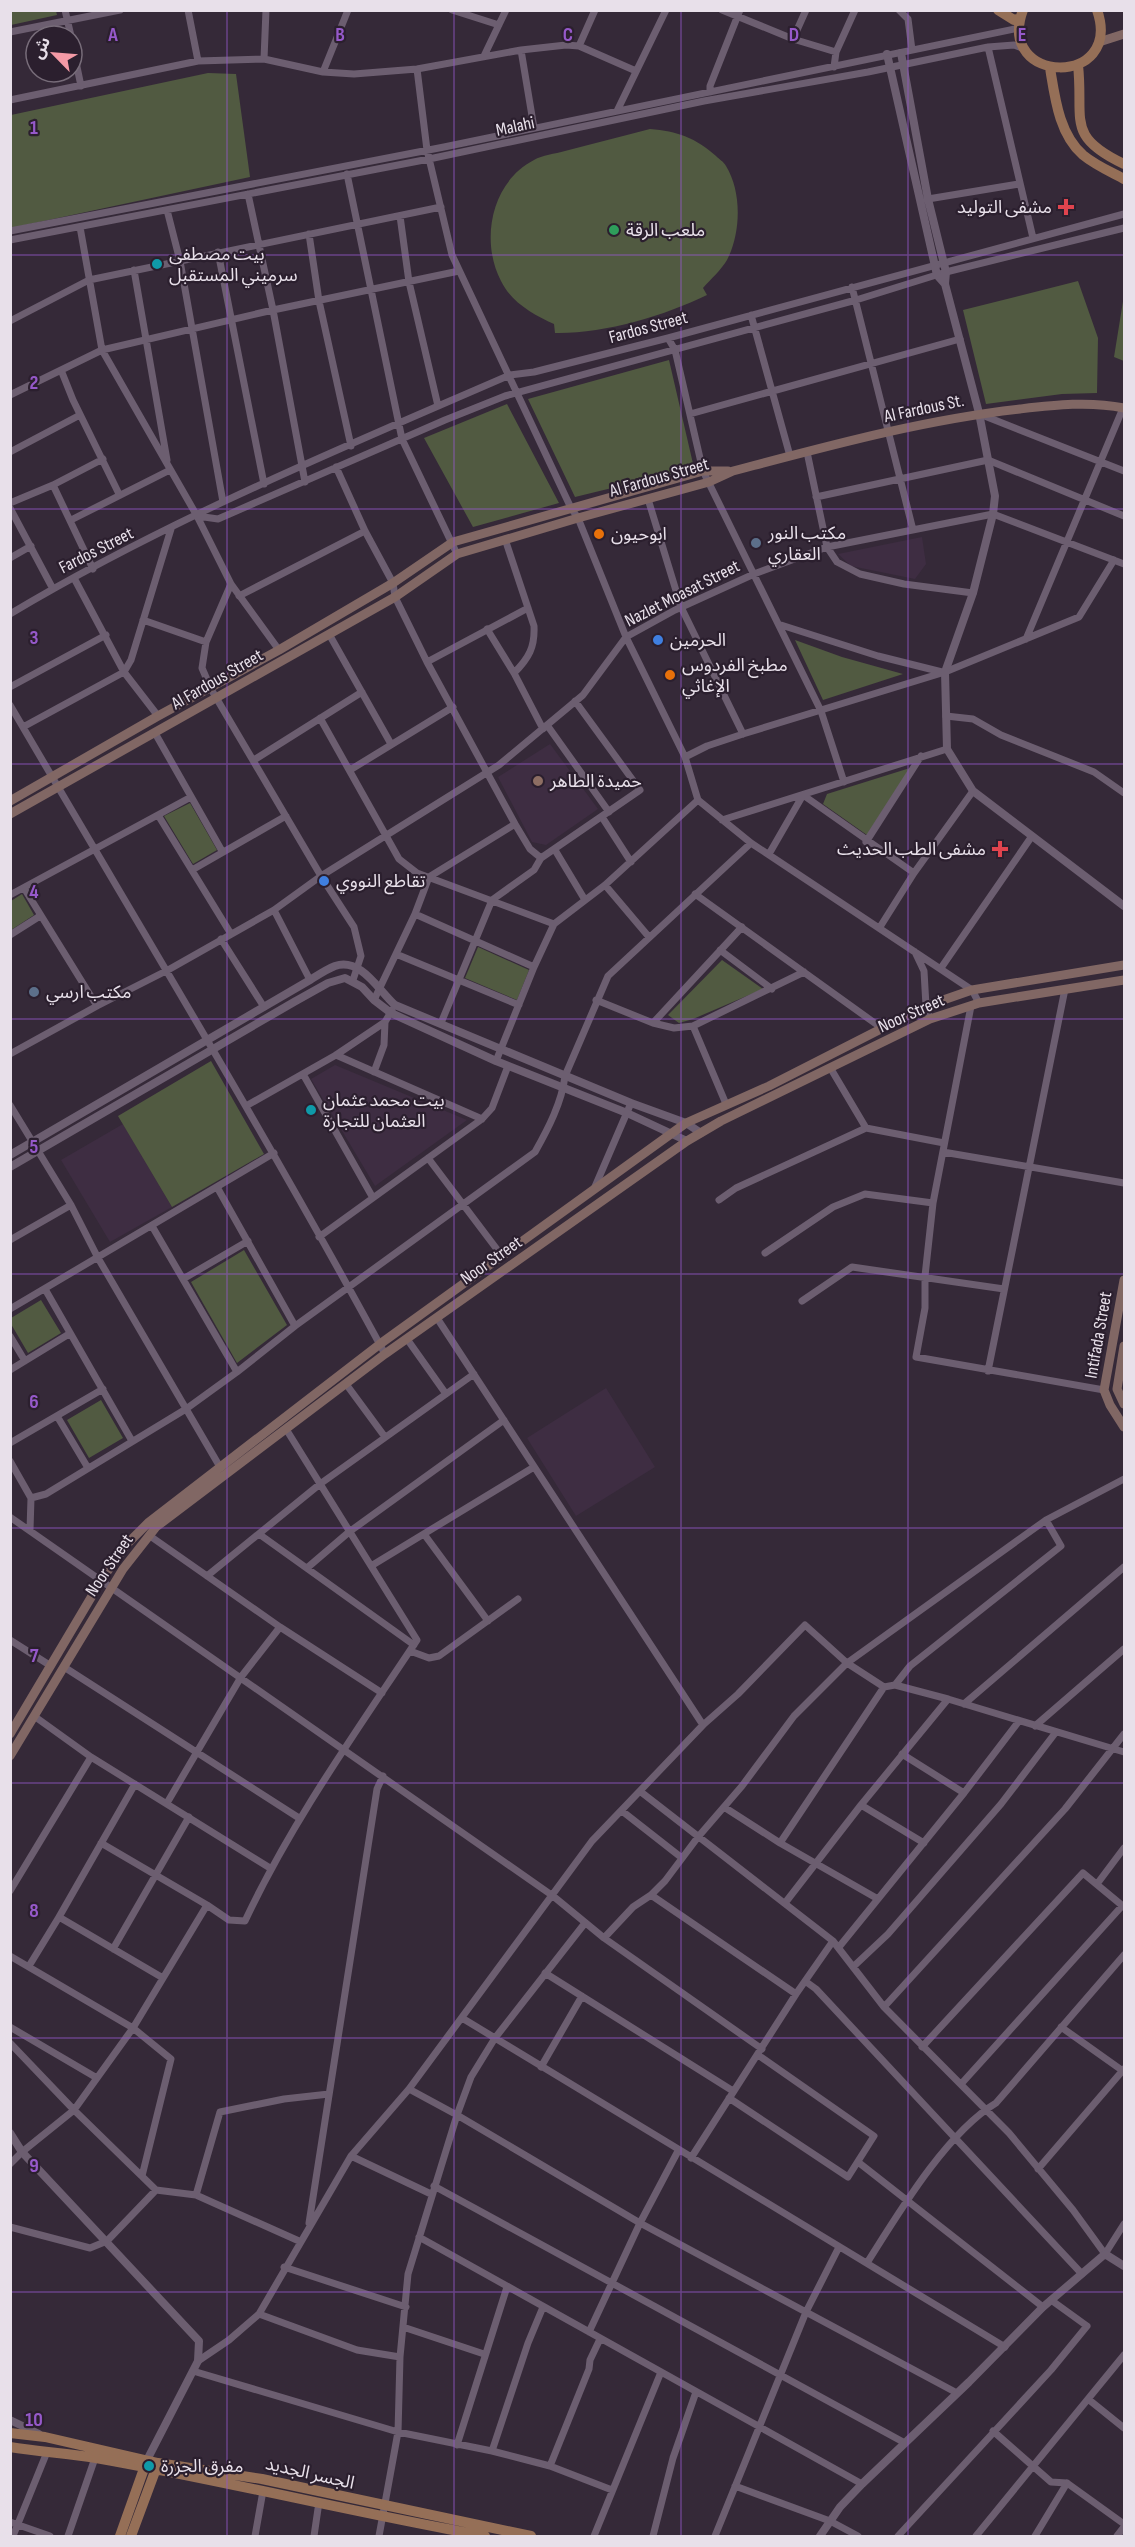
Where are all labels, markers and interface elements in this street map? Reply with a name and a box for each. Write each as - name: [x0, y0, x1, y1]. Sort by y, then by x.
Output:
- text: A: [107, 23, 118, 47]
- text: B: [335, 23, 345, 47]
- text: C: [563, 23, 573, 47]
- text: D: [789, 23, 799, 47]
- text: E: [1018, 23, 1026, 47]
- north arrow: [24, 24, 84, 84]
- text: ش: [29, 34, 55, 62]
- street label: Malahi: [494, 112, 536, 141]
- text: 1: [30, 116, 38, 140]
- place label: مشفى التوليد: [957, 197, 1052, 218]
- marker: مشفى التوليد: [1057, 198, 1075, 216]
- place label: ملعب الرقة: [626, 220, 705, 241]
- marker: ملعب الرقة: [607, 223, 621, 237]
- place label: بيت مصطفى سرميني المستقبل: [169, 244, 298, 288]
- marker: بيت مصطفى سرميني المستقبل: [150, 257, 164, 271]
- street label: Fardos Street: [606, 307, 690, 348]
- text: 2: [30, 371, 38, 395]
- street label: Al Fardous St.: [881, 390, 966, 427]
- street label: Al Fardous Street: [606, 453, 712, 502]
- street label: Fardos Street: [56, 523, 137, 578]
- place label: مكتب النور العقاري: [767, 523, 846, 567]
- place label: ابوحيون: [611, 524, 667, 545]
- marker: ابوحيون: [592, 527, 606, 541]
- marker: مكتب النور العقاري: [749, 536, 763, 550]
- street label: Nazlet Moasat Street: [621, 555, 744, 631]
- text: 3: [30, 626, 39, 650]
- place label: الحرمين: [670, 630, 726, 651]
- marker: الحرمين: [651, 633, 665, 647]
- street label: Al Fardous Street: [167, 645, 267, 715]
- place label: مطبخ الفردوس الإغاثي: [682, 655, 788, 699]
- marker: مطبخ الفردوس الإغاثي: [663, 668, 677, 682]
- place label: حميدة الطاهر: [549, 771, 642, 792]
- marker: حميدة الطاهر: [531, 774, 545, 788]
- place label: مشفى الطب الحديث: [837, 839, 986, 860]
- marker: مشفى الطب الحديث: [991, 840, 1009, 858]
- place label: تقاطع النووي: [336, 871, 426, 895]
- marker: تقاطع النووي: [317, 874, 331, 888]
- text: 4: [29, 880, 39, 904]
- place label: مكتب ارسي: [46, 982, 132, 1005]
- marker: مكتب ارسي: [27, 985, 41, 999]
- street label: Noor Street: [875, 989, 948, 1037]
- place label: بيت محمد عثمان العثمان للتجارة: [323, 1090, 445, 1132]
- marker: بيت محمد عثمان العثمان للتجارة: [304, 1103, 318, 1117]
- text: 5: [30, 1135, 39, 1159]
- street label: Noor Street: [457, 1231, 526, 1289]
- street label: Intifada Street: [1081, 1290, 1117, 1380]
- text: 6: [29, 1390, 39, 1414]
- street label: Noor Street: [81, 1530, 138, 1600]
- text: 7: [30, 1644, 39, 1668]
- text: 8: [29, 1899, 39, 1923]
- text: 9: [29, 2154, 39, 2178]
- text: 10: [25, 2408, 43, 2432]
- street label: الجسر الجديد: [263, 2453, 356, 2494]
- place label: مفرق الجزرة: [161, 2456, 243, 2477]
- marker: مفرق الجزرة: [142, 2459, 156, 2473]

